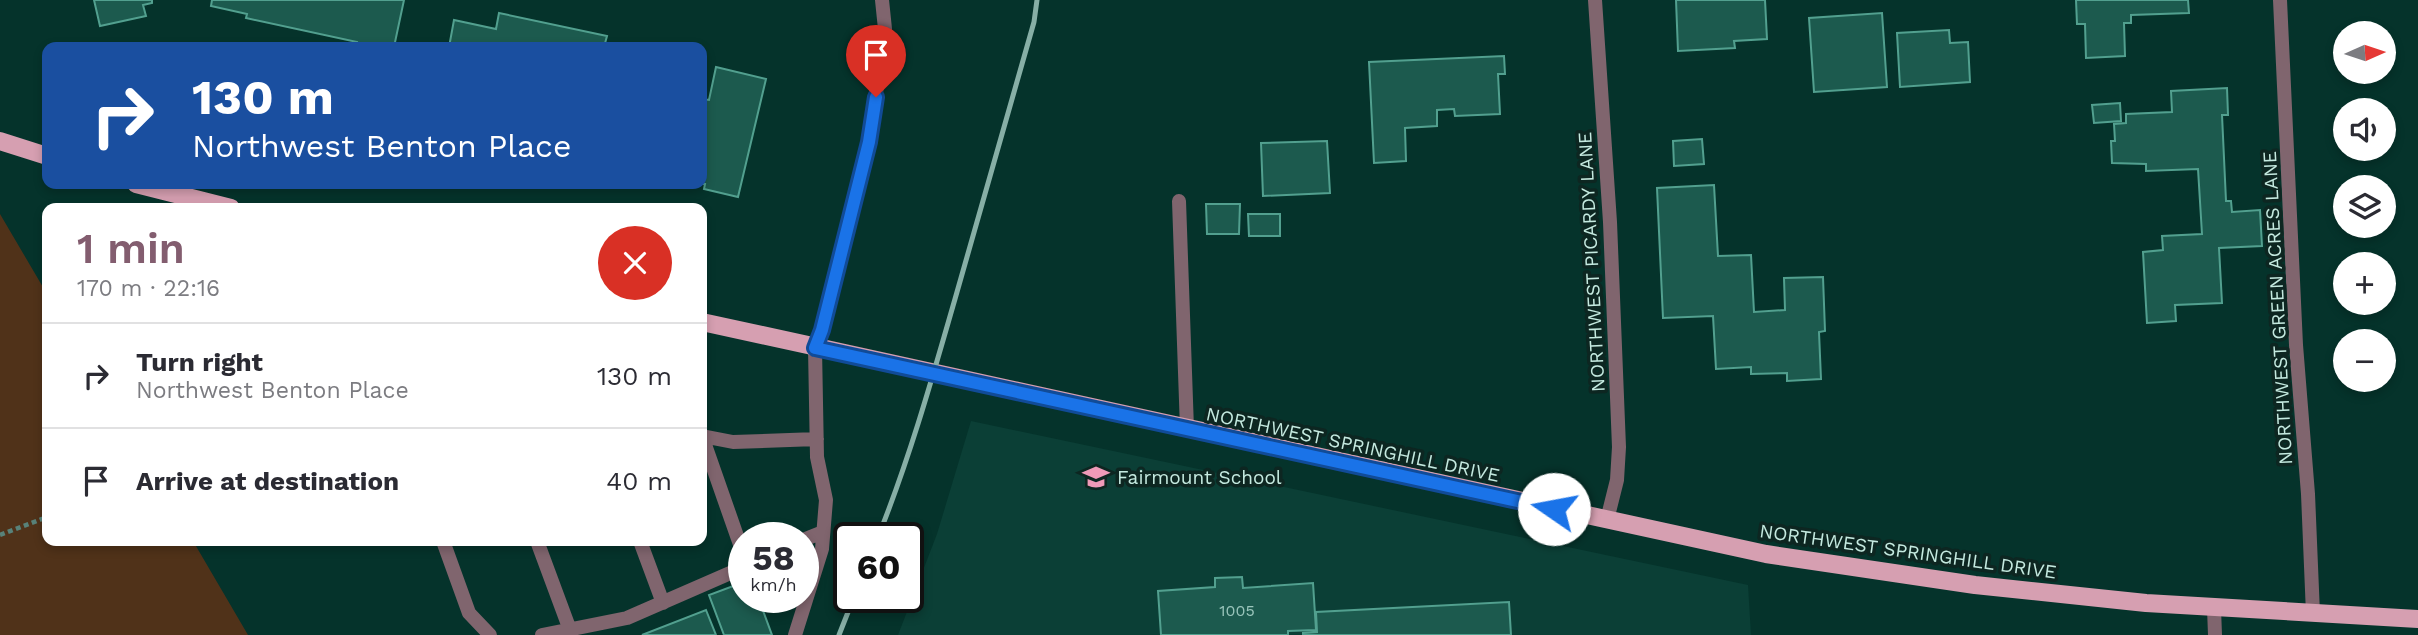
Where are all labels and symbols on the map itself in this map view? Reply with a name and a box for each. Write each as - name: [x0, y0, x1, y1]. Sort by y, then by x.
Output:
- north arrow: [2333, 21, 2396, 84]
- pin: [846, 25, 906, 97]
- street label: NORTHWEST PICARDY LANE: [1573, 131, 1610, 393]
- street label: NORTHWEST GREEN ACRES LANE: [2258, 151, 2297, 465]
- street label: NORTHWEST SPRINGHILL DRIVE: [1204, 402, 1502, 487]
- school or university icon: Fairmount School: [1081, 462, 1111, 492]
- place label: Fairmount School: [1117, 466, 1282, 489]
- position arrow: [1517, 472, 1591, 546]
- street label: NORTHWEST SPRINGHILL DRIVE: [1758, 519, 2058, 584]
- speed limit sign: 60: [833, 522, 924, 613]
- house number: 1005: [1219, 601, 1255, 620]

